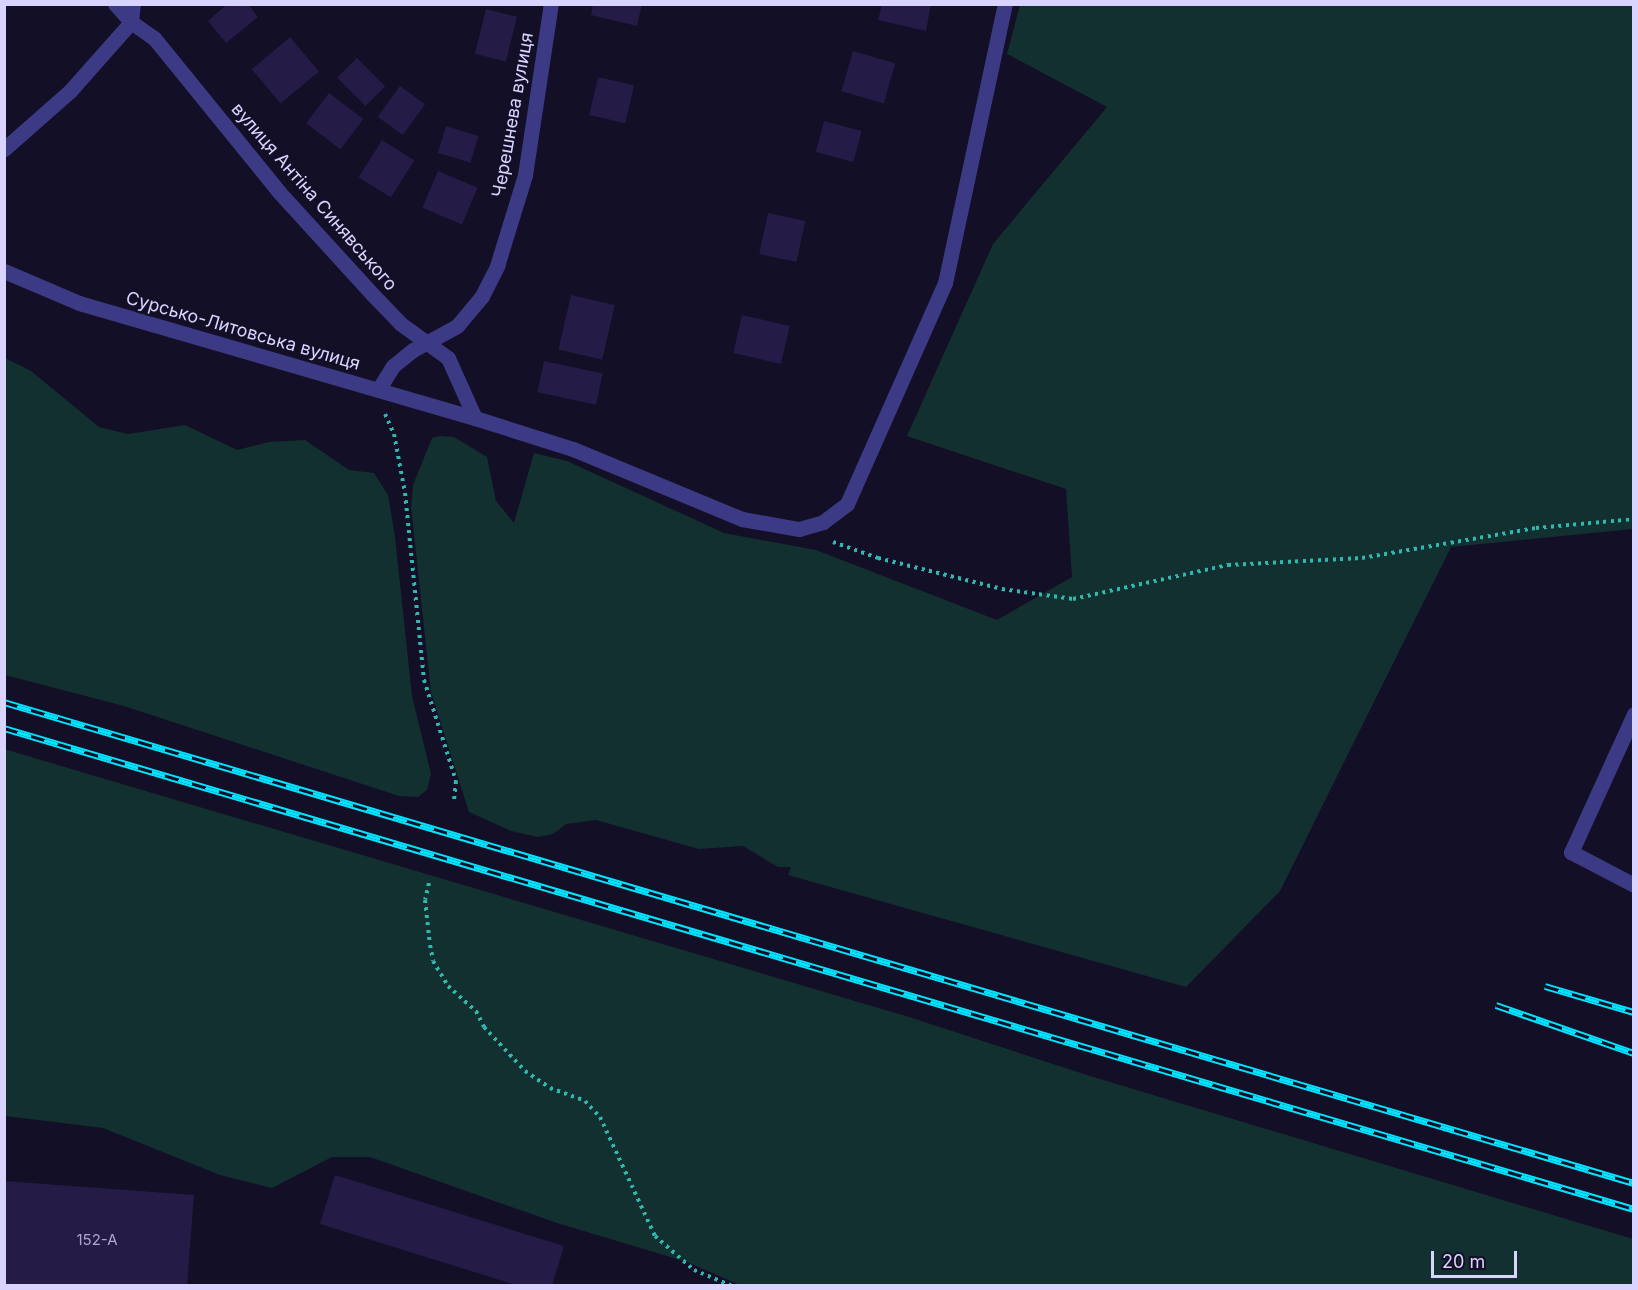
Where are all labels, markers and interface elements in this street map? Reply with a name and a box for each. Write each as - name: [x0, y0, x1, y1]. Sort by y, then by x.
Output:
- street label: Черешнева вулиця: [488, 31, 538, 199]
- street label: вулиця Антіна Синявського: [227, 99, 401, 295]
- street label: Сурсько-Литовська вулиця: [123, 287, 363, 375]
- house number: 152-А: [76, 1231, 118, 1249]
- scale bar: [1434, 1239, 1520, 1277]
- text: 20 m: [1442, 1251, 1485, 1272]

